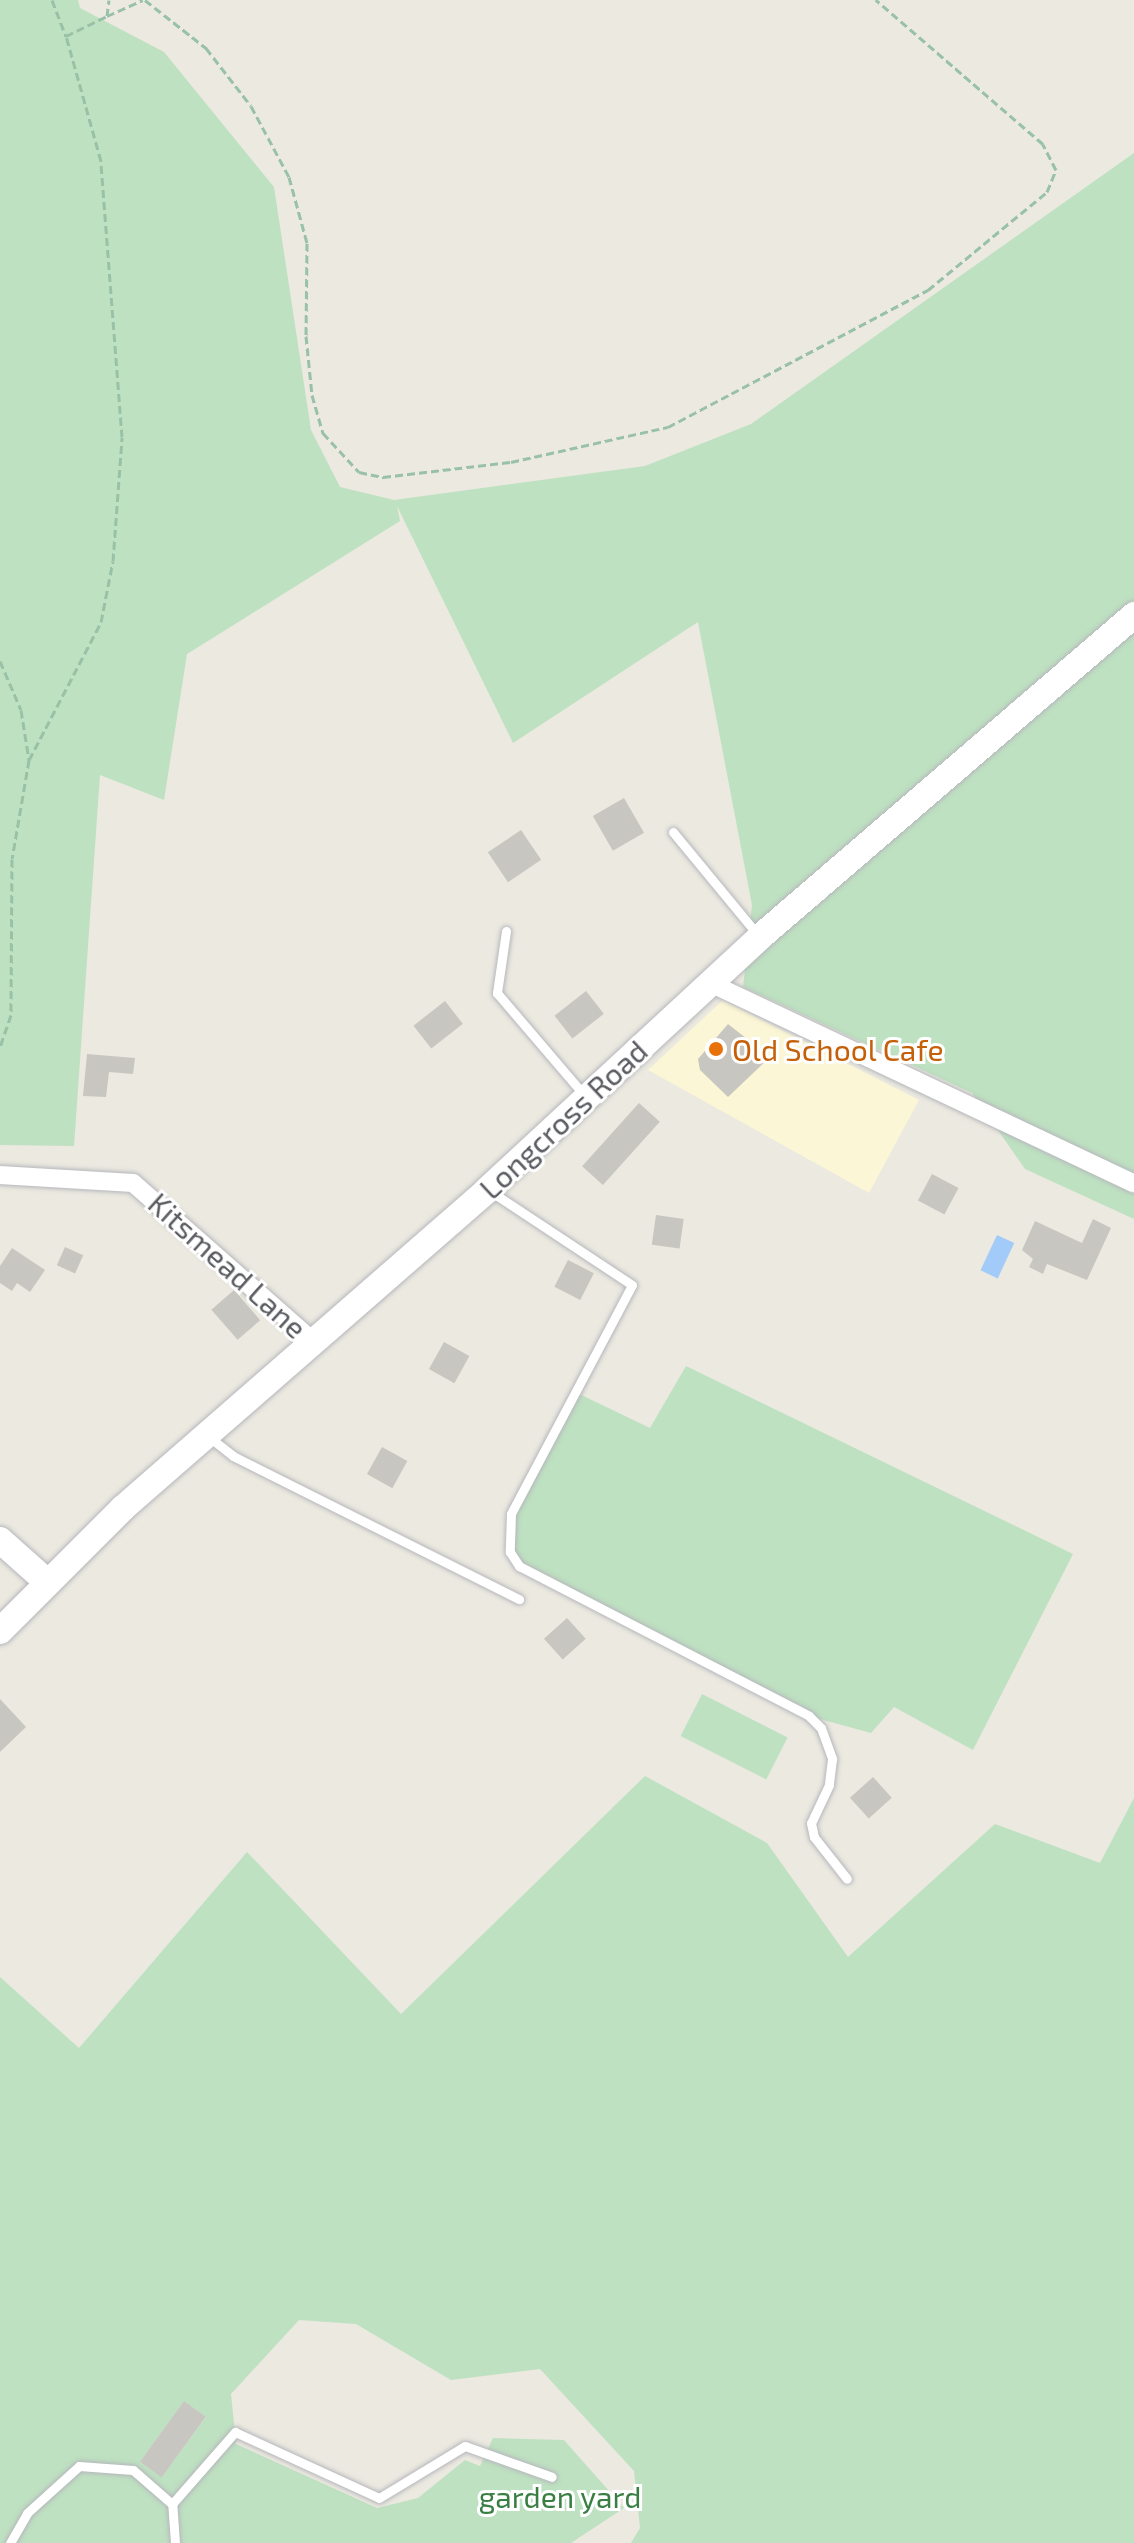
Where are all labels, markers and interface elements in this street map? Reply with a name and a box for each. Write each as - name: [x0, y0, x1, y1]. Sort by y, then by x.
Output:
- place label: Old School Cafe: [732, 1031, 944, 1067]
- street label: Longcross Road: [472, 1032, 654, 1206]
- marker: Old School Cafe: [707, 1040, 725, 1058]
- street label: Kitsmead Lane: [142, 1185, 314, 1345]
- park label: garden yard: [478, 2478, 642, 2514]

